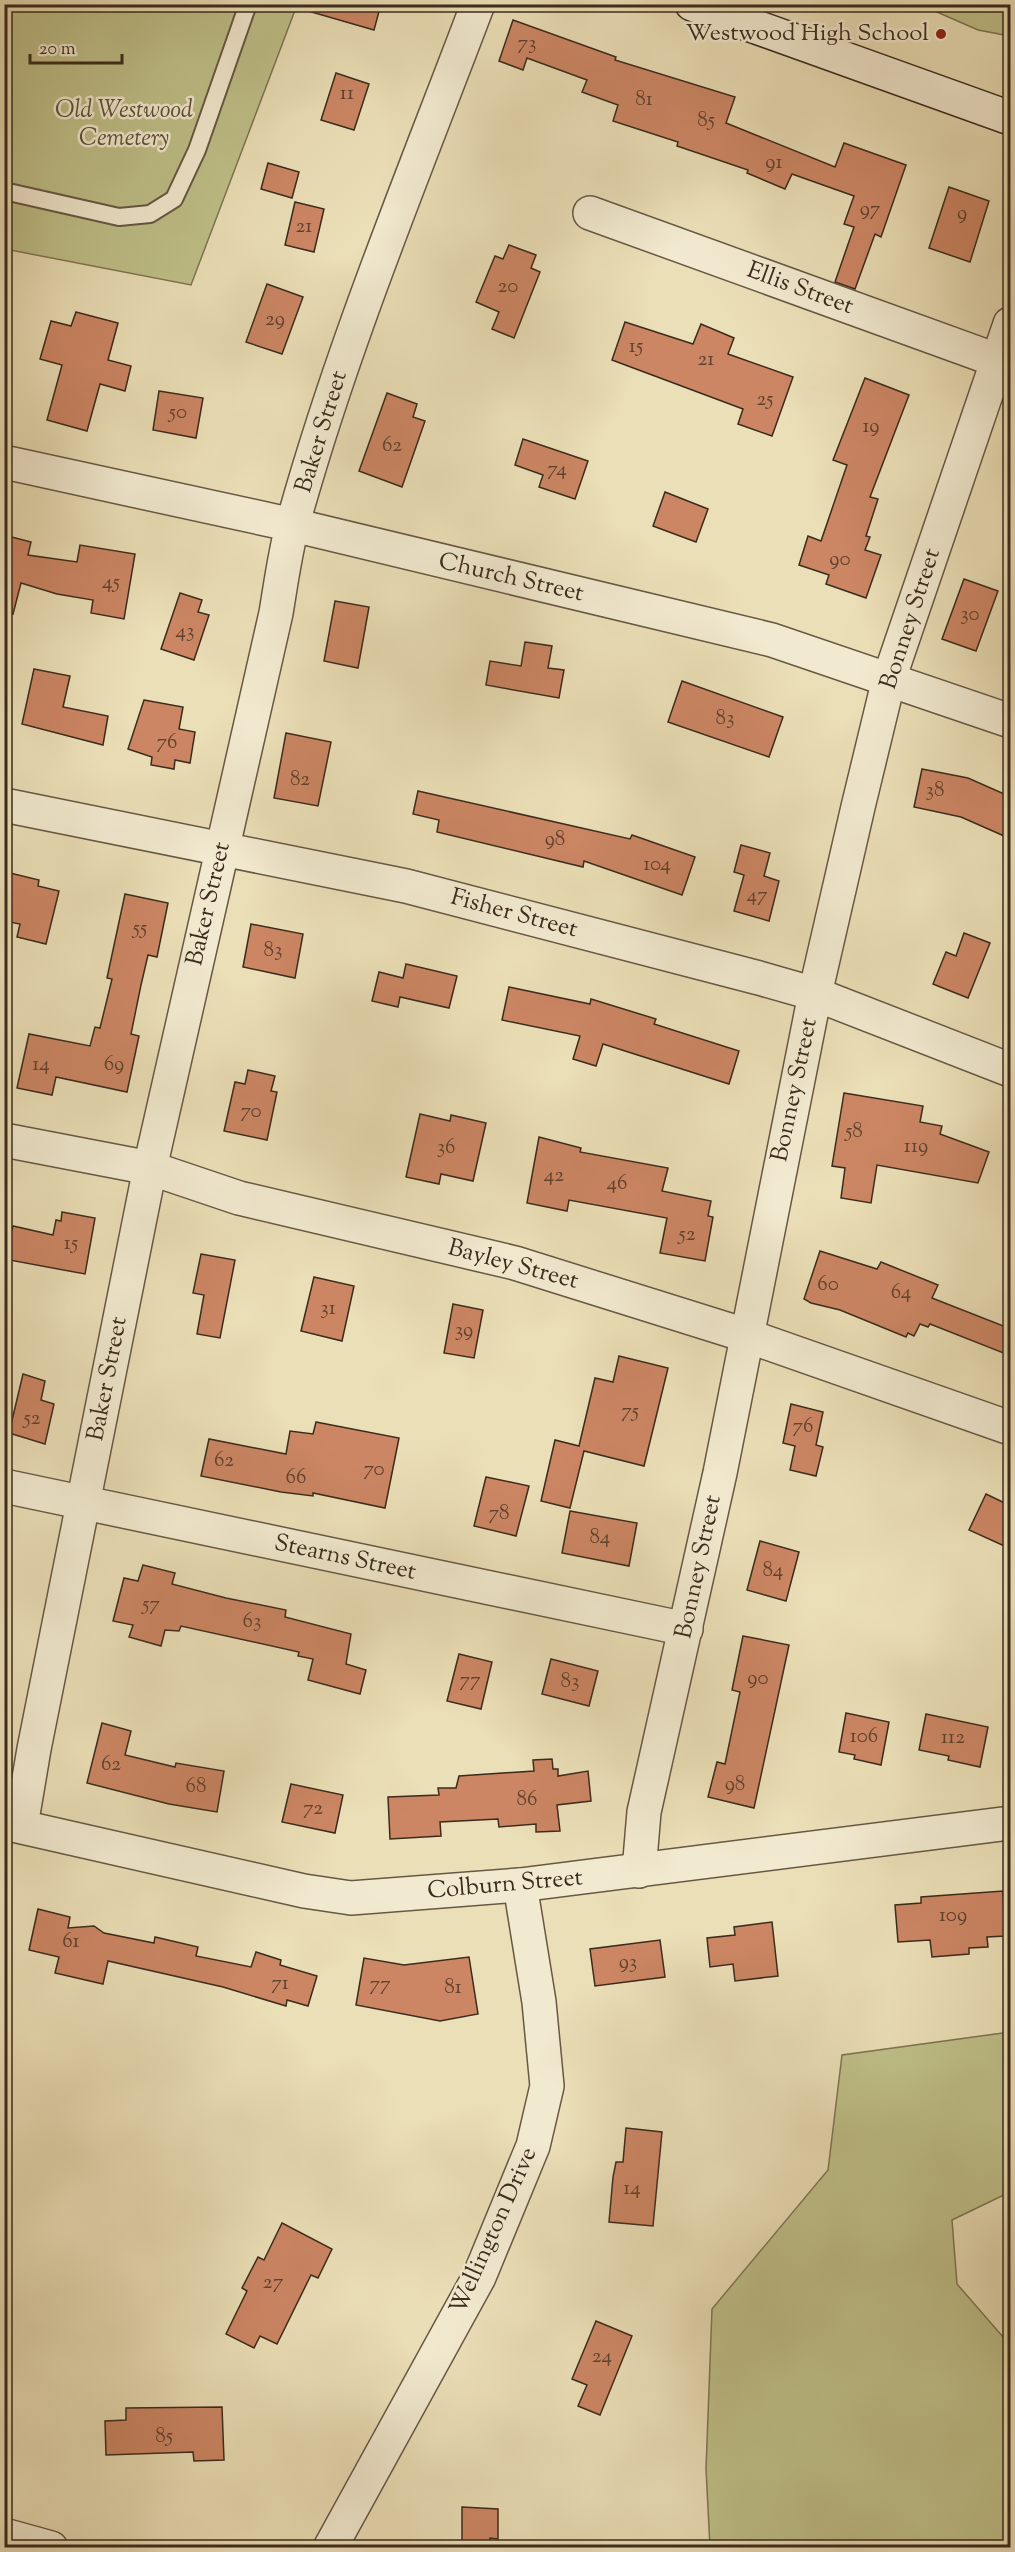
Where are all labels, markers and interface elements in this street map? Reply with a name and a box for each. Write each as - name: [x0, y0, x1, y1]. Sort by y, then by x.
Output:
- place label: Westwood High School: [685, 17, 929, 51]
- scale bar: [30, 27, 122, 65]
- marker: Westwood High School: [934, 27, 948, 41]
- house number: 73: [517, 29, 537, 59]
- text: 20 m: [39, 37, 76, 63]
- house number: 11: [340, 79, 354, 109]
- house number: 81: [635, 85, 653, 115]
- park label: Old Westwood Cemetery: [55, 94, 193, 156]
- house number: 85: [697, 106, 715, 136]
- house number: 91: [765, 148, 783, 178]
- house number: 97: [860, 195, 881, 225]
- house number: 9: [957, 199, 967, 229]
- house number: 21: [296, 212, 312, 242]
- street label: Ellis Street: [742, 254, 858, 324]
- house number: 20: [498, 272, 518, 302]
- house number: 29: [265, 305, 285, 335]
- house number: 15: [629, 332, 643, 362]
- house number: 21: [698, 345, 714, 375]
- street label: Baker Street: [287, 367, 357, 497]
- house number: 25: [756, 385, 774, 415]
- house number: 50: [168, 398, 187, 428]
- house number: 19: [862, 412, 880, 442]
- house number: 62: [382, 431, 402, 461]
- house number: 74: [547, 455, 567, 485]
- street label: Bonney Street: [872, 544, 950, 694]
- street label: Church Street: [435, 545, 587, 611]
- house number: 90: [829, 545, 851, 575]
- house number: 45: [102, 568, 120, 598]
- house number: 30: [960, 600, 980, 630]
- house number: 43: [175, 617, 195, 647]
- house number: 83: [716, 704, 734, 734]
- house number: 76: [157, 728, 177, 758]
- house number: 82: [290, 765, 310, 795]
- house number: 38: [926, 776, 944, 806]
- house number: 98: [545, 825, 565, 855]
- street label: Baker Street: [178, 839, 240, 969]
- house number: 104: [643, 850, 671, 880]
- street label: Fisher Street: [447, 881, 581, 947]
- house number: 47: [746, 881, 768, 911]
- house number: 55: [132, 914, 147, 944]
- house number: 83: [264, 936, 282, 966]
- street label: Bonney Street: [763, 1015, 827, 1165]
- house number: 14: [32, 1050, 50, 1080]
- house number: 69: [104, 1050, 124, 1080]
- house number: 70: [240, 1097, 262, 1127]
- house number: 58: [844, 1117, 863, 1147]
- house number: 119: [904, 1132, 928, 1162]
- house number: 36: [437, 1133, 455, 1163]
- house number: 42: [544, 1161, 564, 1191]
- house number: 46: [607, 1169, 627, 1199]
- house number: 52: [677, 1220, 696, 1250]
- house number: 15: [64, 1229, 78, 1259]
- street label: Bayley Street: [444, 1231, 582, 1299]
- house number: 60: [817, 1270, 839, 1300]
- house number: 64: [891, 1278, 911, 1308]
- house number: 31: [320, 1294, 336, 1324]
- street label: Baker Street: [79, 1314, 137, 1444]
- house number: 39: [455, 1316, 473, 1346]
- house number: 75: [621, 1397, 639, 1427]
- house number: 52: [22, 1404, 41, 1434]
- house number: 76: [793, 1412, 813, 1442]
- house number: 62: [214, 1446, 234, 1476]
- house number: 70: [363, 1455, 385, 1485]
- house number: 66: [286, 1463, 306, 1493]
- street label: Bonney Street: [667, 1492, 731, 1642]
- house number: 78: [488, 1499, 510, 1529]
- house number: 84: [590, 1523, 610, 1553]
- street label: Stearns Street: [271, 1526, 419, 1590]
- house number: 84: [763, 1556, 783, 1586]
- house number: 57: [141, 1590, 160, 1620]
- house number: 63: [243, 1607, 261, 1637]
- house number: 90: [747, 1664, 769, 1694]
- house number: 77: [459, 1666, 481, 1696]
- house number: 83: [561, 1667, 579, 1697]
- house number: 106: [850, 1722, 878, 1752]
- house number: 112: [941, 1723, 965, 1753]
- house number: 62: [101, 1750, 121, 1780]
- house number: 98: [725, 1770, 745, 1800]
- house number: 68: [186, 1772, 206, 1802]
- house number: 86: [517, 1785, 537, 1815]
- house number: 72: [303, 1794, 323, 1824]
- street label: Colburn Street: [426, 1861, 584, 1909]
- house number: 109: [939, 1901, 967, 1931]
- house number: 61: [62, 1927, 80, 1957]
- house number: 93: [619, 1948, 637, 1978]
- house number: 71: [271, 1969, 289, 1999]
- house number: 77: [369, 1970, 391, 2000]
- house number: 81: [444, 1973, 462, 2003]
- street label: Wellington Drive: [442, 2142, 546, 2320]
- house number: 14: [623, 2174, 641, 2204]
- house number: 27: [263, 2268, 284, 2298]
- house number: 24: [592, 2342, 612, 2372]
- house number: 85: [155, 2422, 173, 2452]

